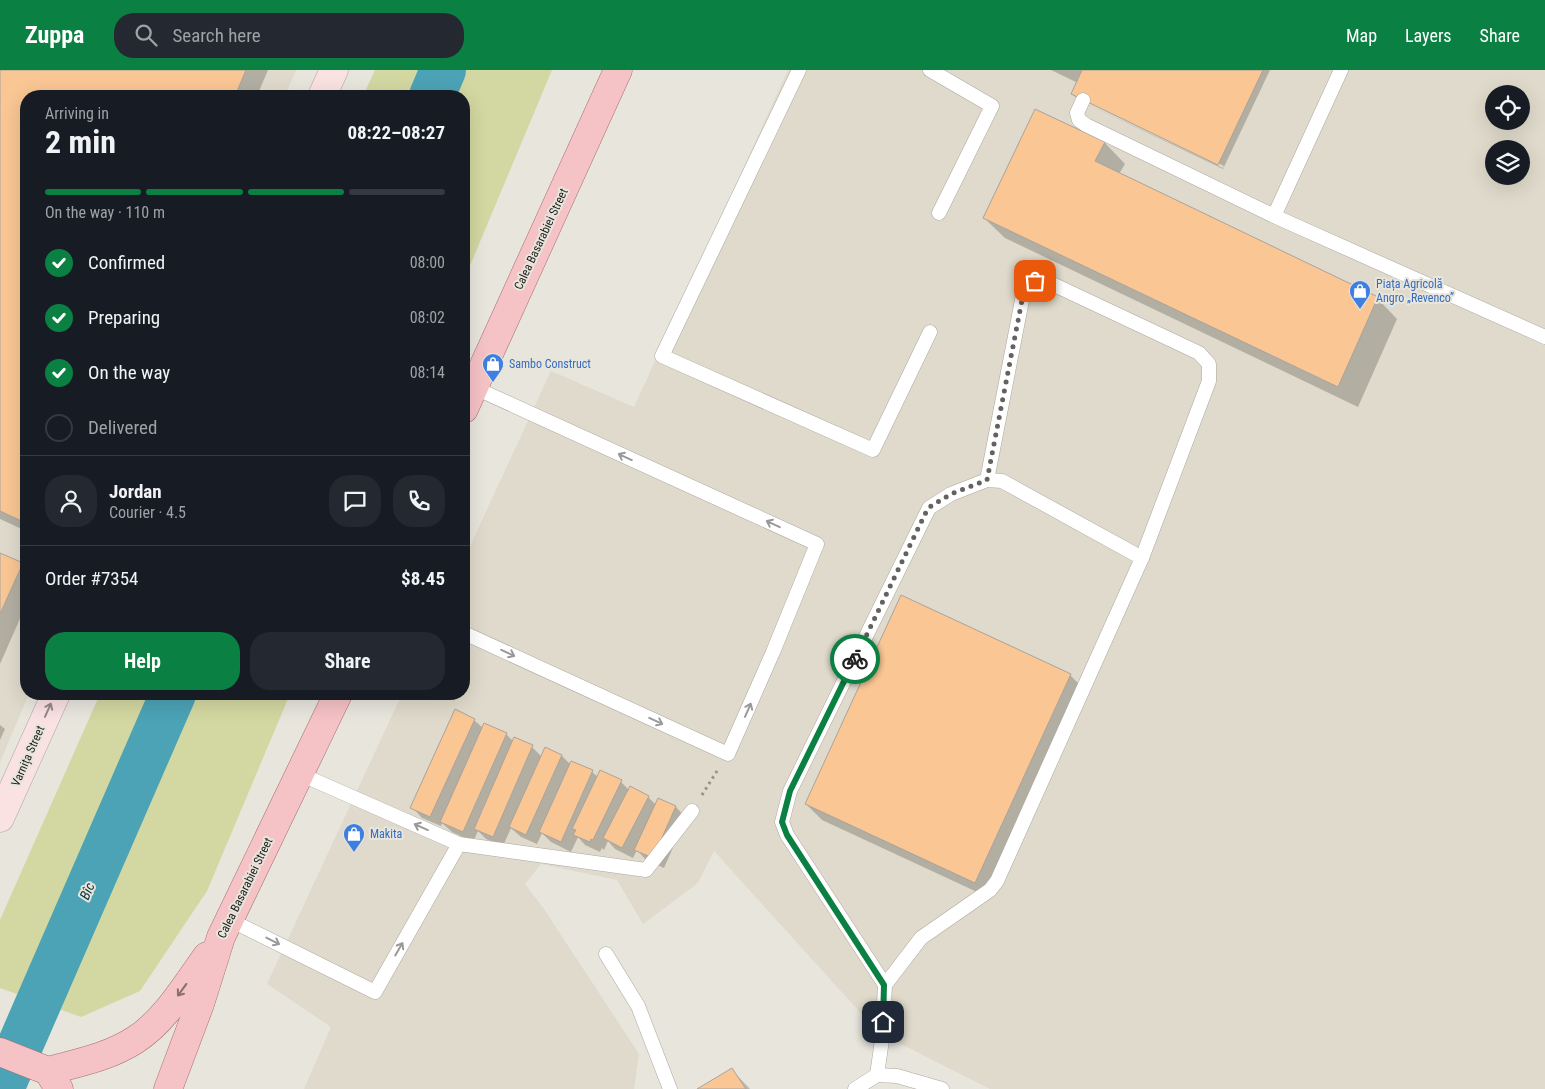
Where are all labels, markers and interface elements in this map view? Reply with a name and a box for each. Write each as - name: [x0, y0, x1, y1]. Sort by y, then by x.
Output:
- search box: [114, 13, 464, 58]
- text: Zuppa: [25, 21, 84, 49]
- icon: search: [132, 21, 160, 49]
- text: Search here: [172, 24, 261, 47]
- text: Map: [1346, 25, 1377, 46]
- text: Layers: [1405, 25, 1452, 46]
- text: Share: [1480, 25, 1520, 46]
- map controls: [1485, 85, 1530, 185]
- button: locate: [1485, 85, 1530, 130]
- text: Arriving in: [45, 104, 109, 123]
- text: 08:22–08:27: [347, 121, 445, 144]
- text: 2 min: [45, 123, 116, 161]
- button: layers: [1485, 140, 1530, 185]
- street label: Calea Basarabiei Street: [511, 186, 571, 292]
- text: On the way · 110 m: [45, 203, 165, 222]
- icon: check: [45, 249, 73, 277]
- text: Confirmed: [88, 251, 165, 274]
- text: 08:00: [410, 253, 445, 272]
- pin: [1014, 260, 1056, 302]
- icon: bag: [1021, 267, 1049, 295]
- place label: Piața Agricolă Angro „Revenco”: [1376, 277, 1454, 305]
- shop icon: Piața Agricolă Angro „Revenco”: [1348, 279, 1372, 310]
- icon: check: [45, 304, 73, 332]
- text: Preparing: [88, 306, 160, 329]
- text: 08:02: [410, 308, 445, 327]
- shop icon: Sambo Construct: [481, 352, 505, 383]
- place label: Sambo Construct: [509, 357, 591, 371]
- icon: check: [45, 359, 73, 387]
- text: On the way: [88, 361, 170, 384]
- text: 08:14: [410, 363, 445, 382]
- text: Delivered: [88, 416, 157, 439]
- one-way arrow: [618, 451, 633, 461]
- button: person: [45, 475, 97, 527]
- button: chat: [329, 475, 381, 527]
- button: phone: [393, 475, 445, 527]
- text: Jordan: [109, 480, 162, 503]
- text: Courier · 4.5: [109, 503, 186, 522]
- one-way arrow: [766, 519, 781, 529]
- text: Order #7354: [45, 567, 138, 590]
- text: $8.45: [401, 567, 445, 590]
- button: Help: [45, 632, 240, 690]
- button: Share: [250, 632, 445, 690]
- courier: [830, 634, 880, 684]
- icon: bike: [841, 645, 869, 673]
- one-way arrow: [500, 649, 515, 658]
- one-way arrow: [44, 703, 54, 718]
- one-way arrow: [743, 703, 753, 718]
- one-way arrow: [648, 717, 663, 726]
- street label: Varnița Street: [8, 723, 49, 789]
- shop icon: Makita: [342, 822, 366, 853]
- one-way arrow: [414, 822, 429, 832]
- place label: Makita: [370, 827, 403, 841]
- street label: Calea Basarabiei Street: [215, 835, 276, 941]
- water label: Bîc: [76, 880, 98, 902]
- one-way arrow: [266, 936, 281, 946]
- one-way arrow: [395, 942, 404, 957]
- one-way arrow: [177, 983, 187, 997]
- pin: [862, 1001, 904, 1043]
- icon: home: [869, 1008, 897, 1036]

